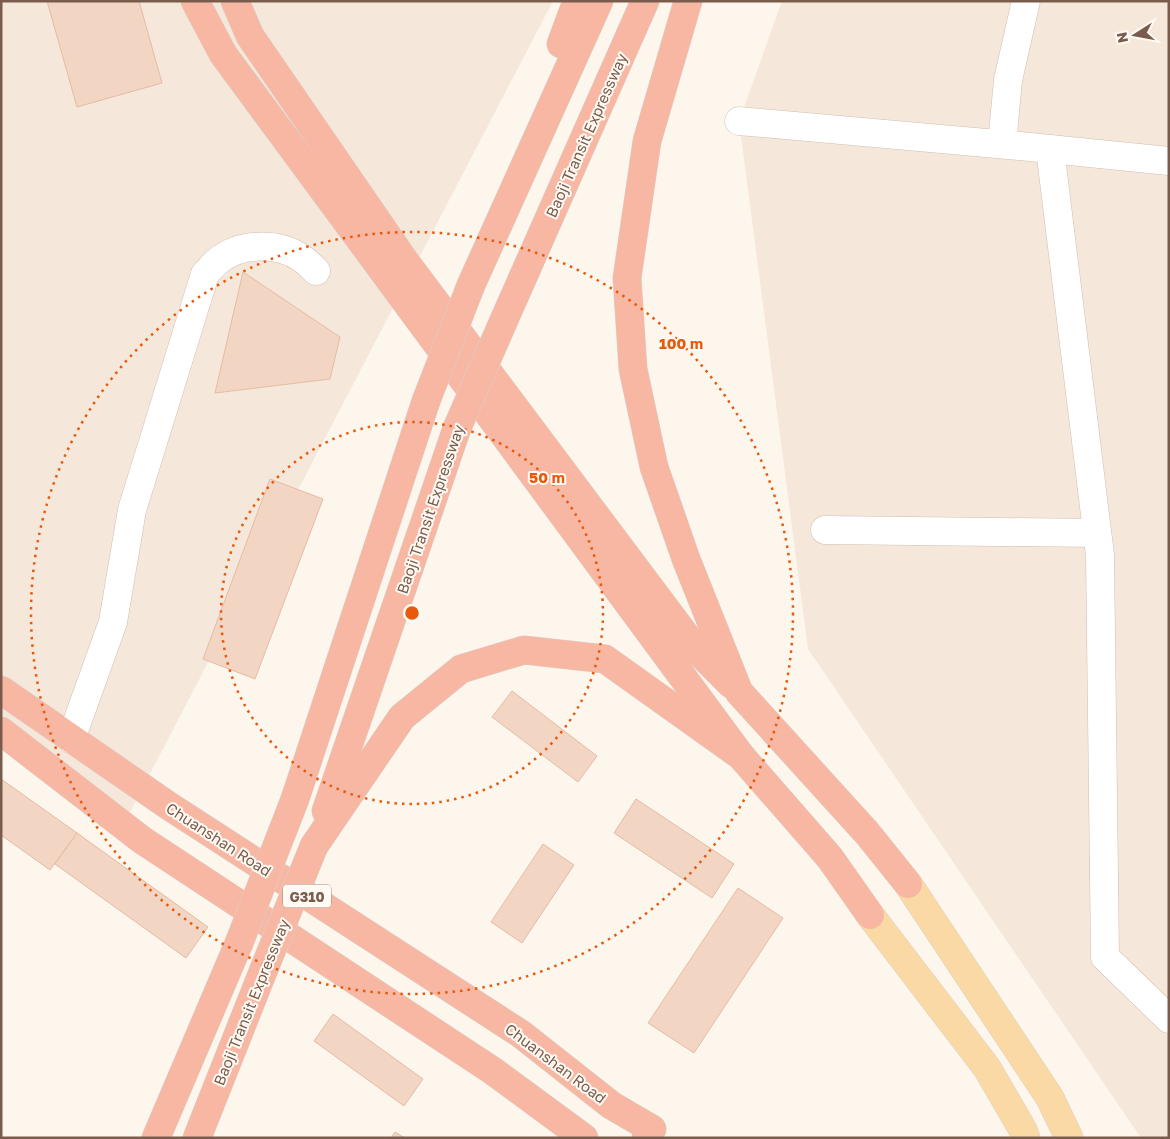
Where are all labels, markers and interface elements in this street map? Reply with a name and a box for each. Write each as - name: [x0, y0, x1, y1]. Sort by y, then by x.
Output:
- north arrow: [1110, 10, 1160, 60]
- text: N: [1112, 31, 1131, 44]
- street label: Baoji Transit Expressway: [542, 50, 631, 220]
- text: 100 m: [659, 334, 703, 352]
- street label: Baoji Transit Expressway: [393, 421, 468, 596]
- text: 50 m: [529, 468, 565, 486]
- centre of rings: [403, 604, 421, 622]
- street label: Chuanshan Road: [163, 798, 275, 880]
- road number: G310: [283, 884, 331, 908]
- street label: Baoji Transit Expressway: [209, 916, 293, 1088]
- street label: Chuanshan Road: [502, 1019, 610, 1107]

